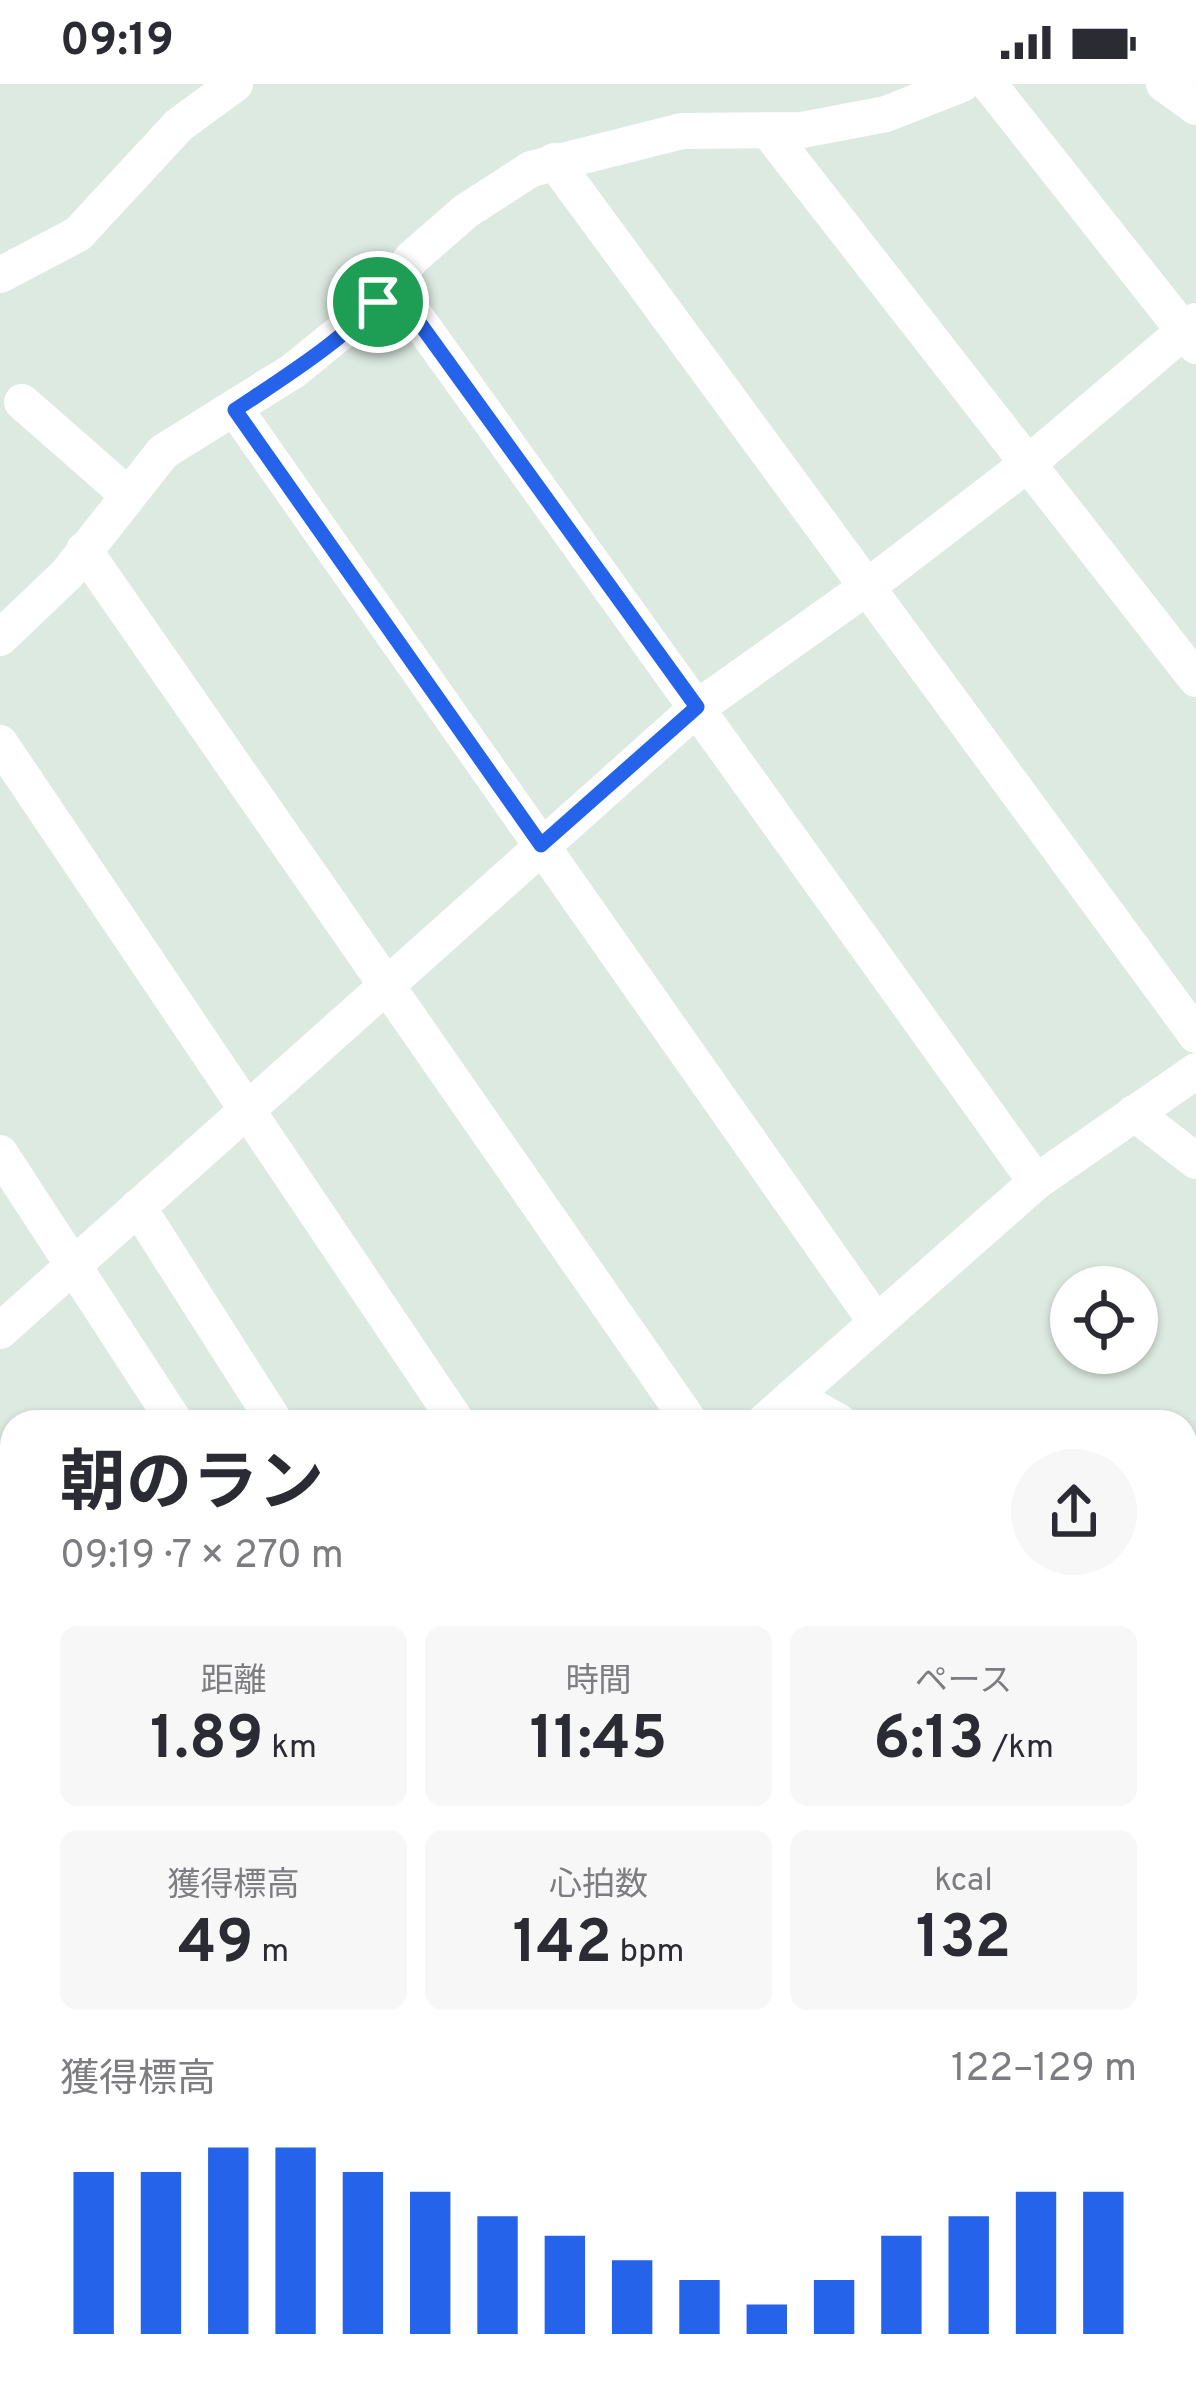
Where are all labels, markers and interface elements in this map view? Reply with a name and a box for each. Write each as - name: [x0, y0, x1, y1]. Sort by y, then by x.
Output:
- text: 09:19: [60, 14, 174, 71]
- pin: [327, 251, 429, 353]
- icon: arrive: [345, 269, 411, 335]
- map controls: [1050, 1266, 1158, 1374]
- button: locate: [1050, 1266, 1158, 1374]
- text: 朝のラン: [60, 1446, 324, 1529]
- button: share: [1011, 1449, 1137, 1575]
- text: 09:19 · 7 × 270 m: [60, 1533, 344, 1582]
- text: 距離: [201, 1662, 267, 1704]
- text: 時間: [566, 1662, 632, 1704]
- text: ペース: [915, 1662, 1012, 1704]
- text: 1.89: [150, 1704, 263, 1780]
- text: 11:45: [530, 1704, 667, 1780]
- text: 6:13: [873, 1704, 985, 1780]
- text: km: [263, 1728, 317, 1770]
- text: /km: [985, 1728, 1054, 1770]
- text: kcal: [934, 1861, 993, 1903]
- text: 獲得標高: [168, 1866, 300, 1908]
- text: 心拍数: [549, 1866, 648, 1908]
- text: 132: [916, 1903, 1011, 1979]
- text: 49: [178, 1908, 253, 1984]
- text: 142: [513, 1908, 612, 1984]
- text: m: [253, 1932, 289, 1974]
- text: bpm: [612, 1932, 684, 1974]
- text: 122–129 m: [951, 2046, 1137, 2095]
- text: 獲得標高: [60, 2057, 216, 2106]

